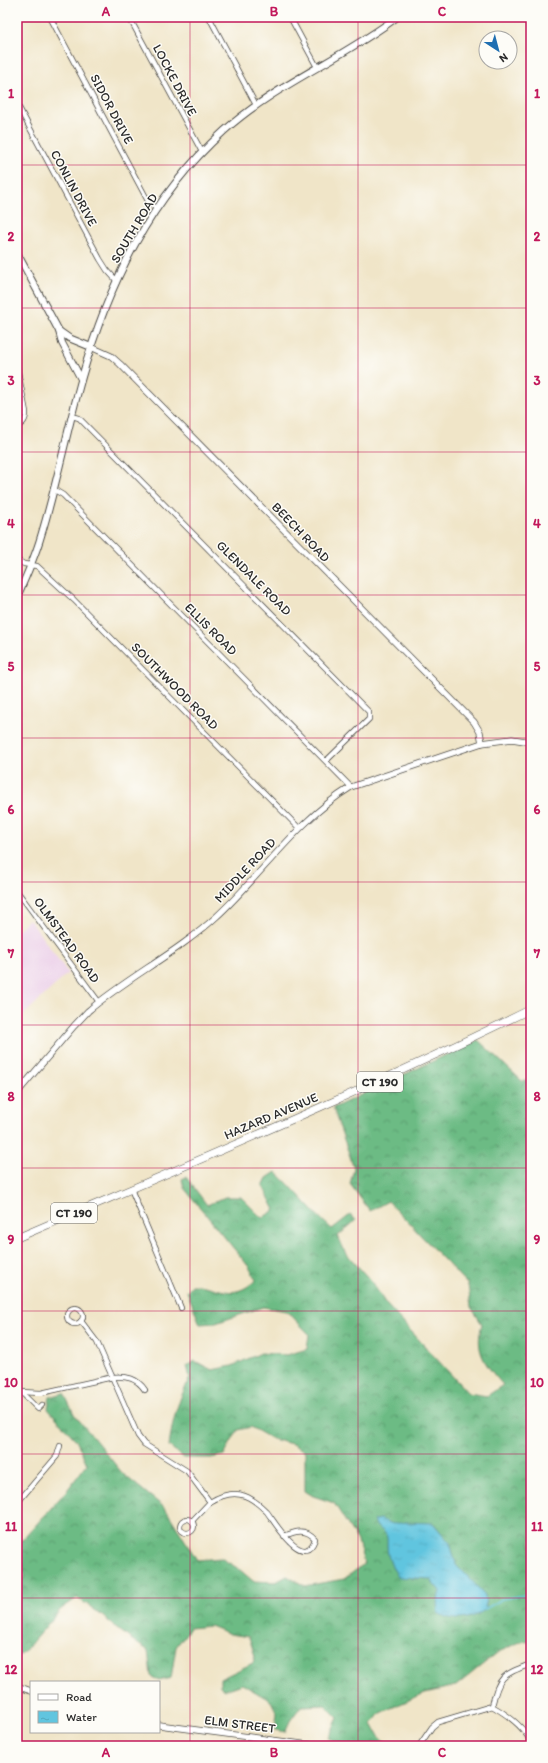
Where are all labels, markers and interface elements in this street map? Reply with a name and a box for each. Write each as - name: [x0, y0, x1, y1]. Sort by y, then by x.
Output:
- text: A: [101, 4, 111, 19]
- text: B: [270, 4, 279, 19]
- text: C: [438, 4, 447, 19]
- north arrow: [478, 30, 518, 70]
- street label: LOCKE DRIVE: [150, 42, 200, 118]
- text: N: [497, 50, 510, 65]
- street label: SIDOR DRIVE: [87, 71, 137, 147]
- text: 1: [8, 86, 14, 101]
- text: 1: [534, 86, 540, 101]
- street label: CONLIN DRIVE: [48, 147, 100, 229]
- street label: SOUTH ROAD: [107, 191, 161, 265]
- text: 2: [8, 229, 15, 244]
- text: 2: [534, 229, 541, 244]
- text: 3: [7, 373, 15, 388]
- text: 3: [533, 373, 541, 388]
- street label: BEECH ROAD: [269, 499, 333, 565]
- text: 4: [7, 516, 15, 531]
- text: 4: [533, 516, 541, 531]
- street label: GLENDALE ROAD: [214, 538, 295, 619]
- street label: ELLIS ROAD: [182, 600, 240, 658]
- street label: SOUTHWOOD ROAD: [128, 639, 222, 733]
- text: 5: [8, 659, 15, 674]
- text: 5: [534, 659, 541, 674]
- text: 6: [8, 802, 15, 817]
- text: 6: [534, 802, 541, 817]
- street label: MIDDLE ROAD: [211, 834, 279, 905]
- street label: OLMSTEAD ROAD: [31, 894, 103, 986]
- text: 7: [7, 946, 15, 961]
- text: 7: [533, 946, 541, 961]
- road number: CT 190: [357, 1072, 403, 1092]
- text: 8: [7, 1089, 15, 1104]
- street label: HAZARD AVENUE: [222, 1089, 320, 1143]
- text: 8: [533, 1089, 541, 1104]
- road number: CT 190: [51, 1203, 97, 1223]
- text: 9: [8, 1232, 15, 1247]
- text: 9: [534, 1232, 541, 1247]
- text: 10: [4, 1375, 18, 1390]
- text: 10: [530, 1375, 544, 1390]
- text: 11: [5, 1519, 17, 1534]
- text: 11: [531, 1519, 543, 1534]
- text: 12: [5, 1662, 18, 1677]
- text: 12: [531, 1662, 544, 1677]
- legend: [30, 1681, 160, 1733]
- text: Road: [66, 1690, 92, 1704]
- text: Water: [66, 1710, 97, 1724]
- street label: ELM STREET: [204, 1712, 277, 1736]
- text: A: [101, 1745, 111, 1760]
- text: B: [270, 1745, 279, 1760]
- text: C: [438, 1745, 447, 1760]

